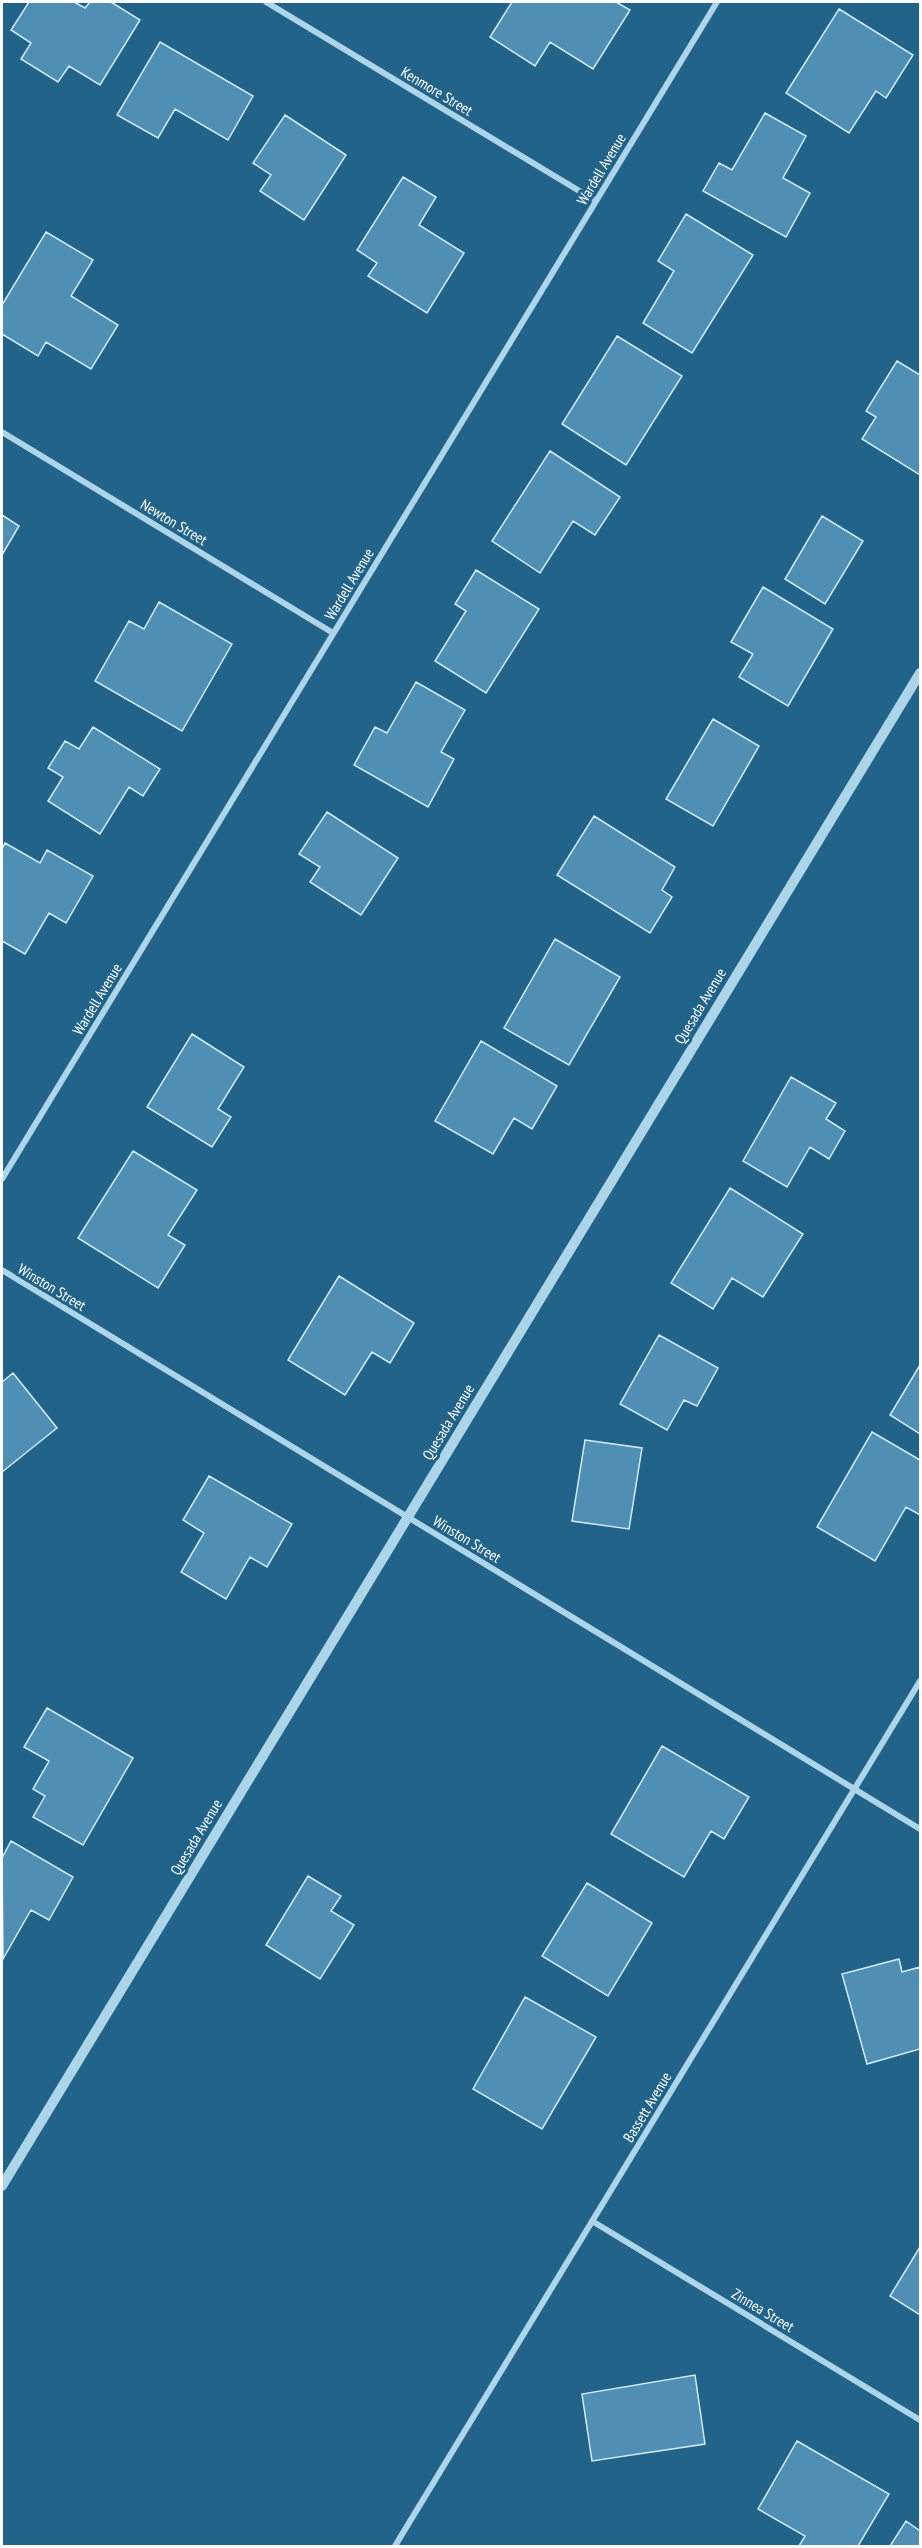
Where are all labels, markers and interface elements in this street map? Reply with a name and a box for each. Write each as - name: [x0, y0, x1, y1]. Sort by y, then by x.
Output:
- street label: Kenmore Street: [398, 62, 476, 120]
- street label: Wardell Avenue: [572, 130, 630, 208]
- street label: Newton Street: [137, 495, 211, 549]
- street label: Wardell Avenue: [320, 545, 378, 623]
- street label: Wardell Avenue: [68, 960, 126, 1038]
- street label: Quesada Avenue: [670, 965, 730, 1047]
- street label: Winston Street: [14, 1259, 90, 1315]
- street label: Quesada Avenue: [418, 1381, 478, 1463]
- street label: Winston Street: [429, 1511, 505, 1567]
- street label: Quesada Avenue: [166, 1796, 226, 1878]
- street label: Bassett Avenue: [619, 2069, 675, 2145]
- street label: Zinnea Street: [728, 2284, 798, 2336]

